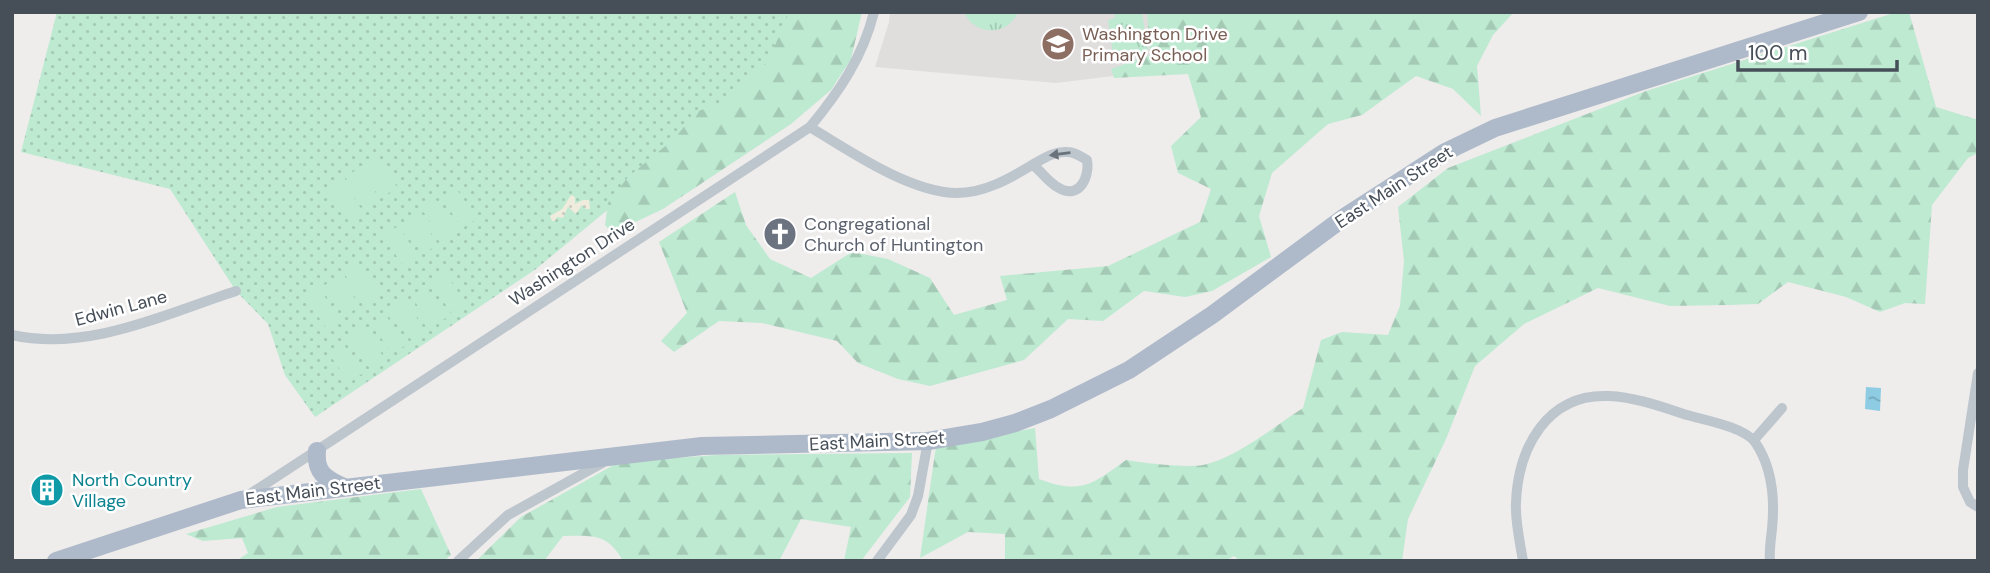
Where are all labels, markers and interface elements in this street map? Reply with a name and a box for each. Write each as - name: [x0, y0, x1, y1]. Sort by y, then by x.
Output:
- place label: Washington Drive Primary School: [1082, 22, 1228, 67]
- school or university icon: Washington Drive Primary School: [1039, 25, 1077, 63]
- scale bar: [1738, 28, 1897, 72]
- text: 100 m: [1748, 39, 1808, 67]
- street label: East Main Street: [1331, 140, 1457, 234]
- one-way arrow: [1049, 149, 1071, 160]
- street label: Washington Drive: [504, 212, 640, 312]
- place label: Congregational Church of Huntington: [804, 212, 983, 257]
- church icon: Congregational Church of Huntington: [761, 215, 799, 253]
- street label: Edwin Lane: [72, 284, 170, 332]
- street label: East Main Street: [809, 425, 945, 457]
- place label: North Country Village: [72, 468, 192, 513]
- building icon: North Country Village: [28, 471, 66, 509]
- street label: East Main Street: [244, 471, 382, 511]

